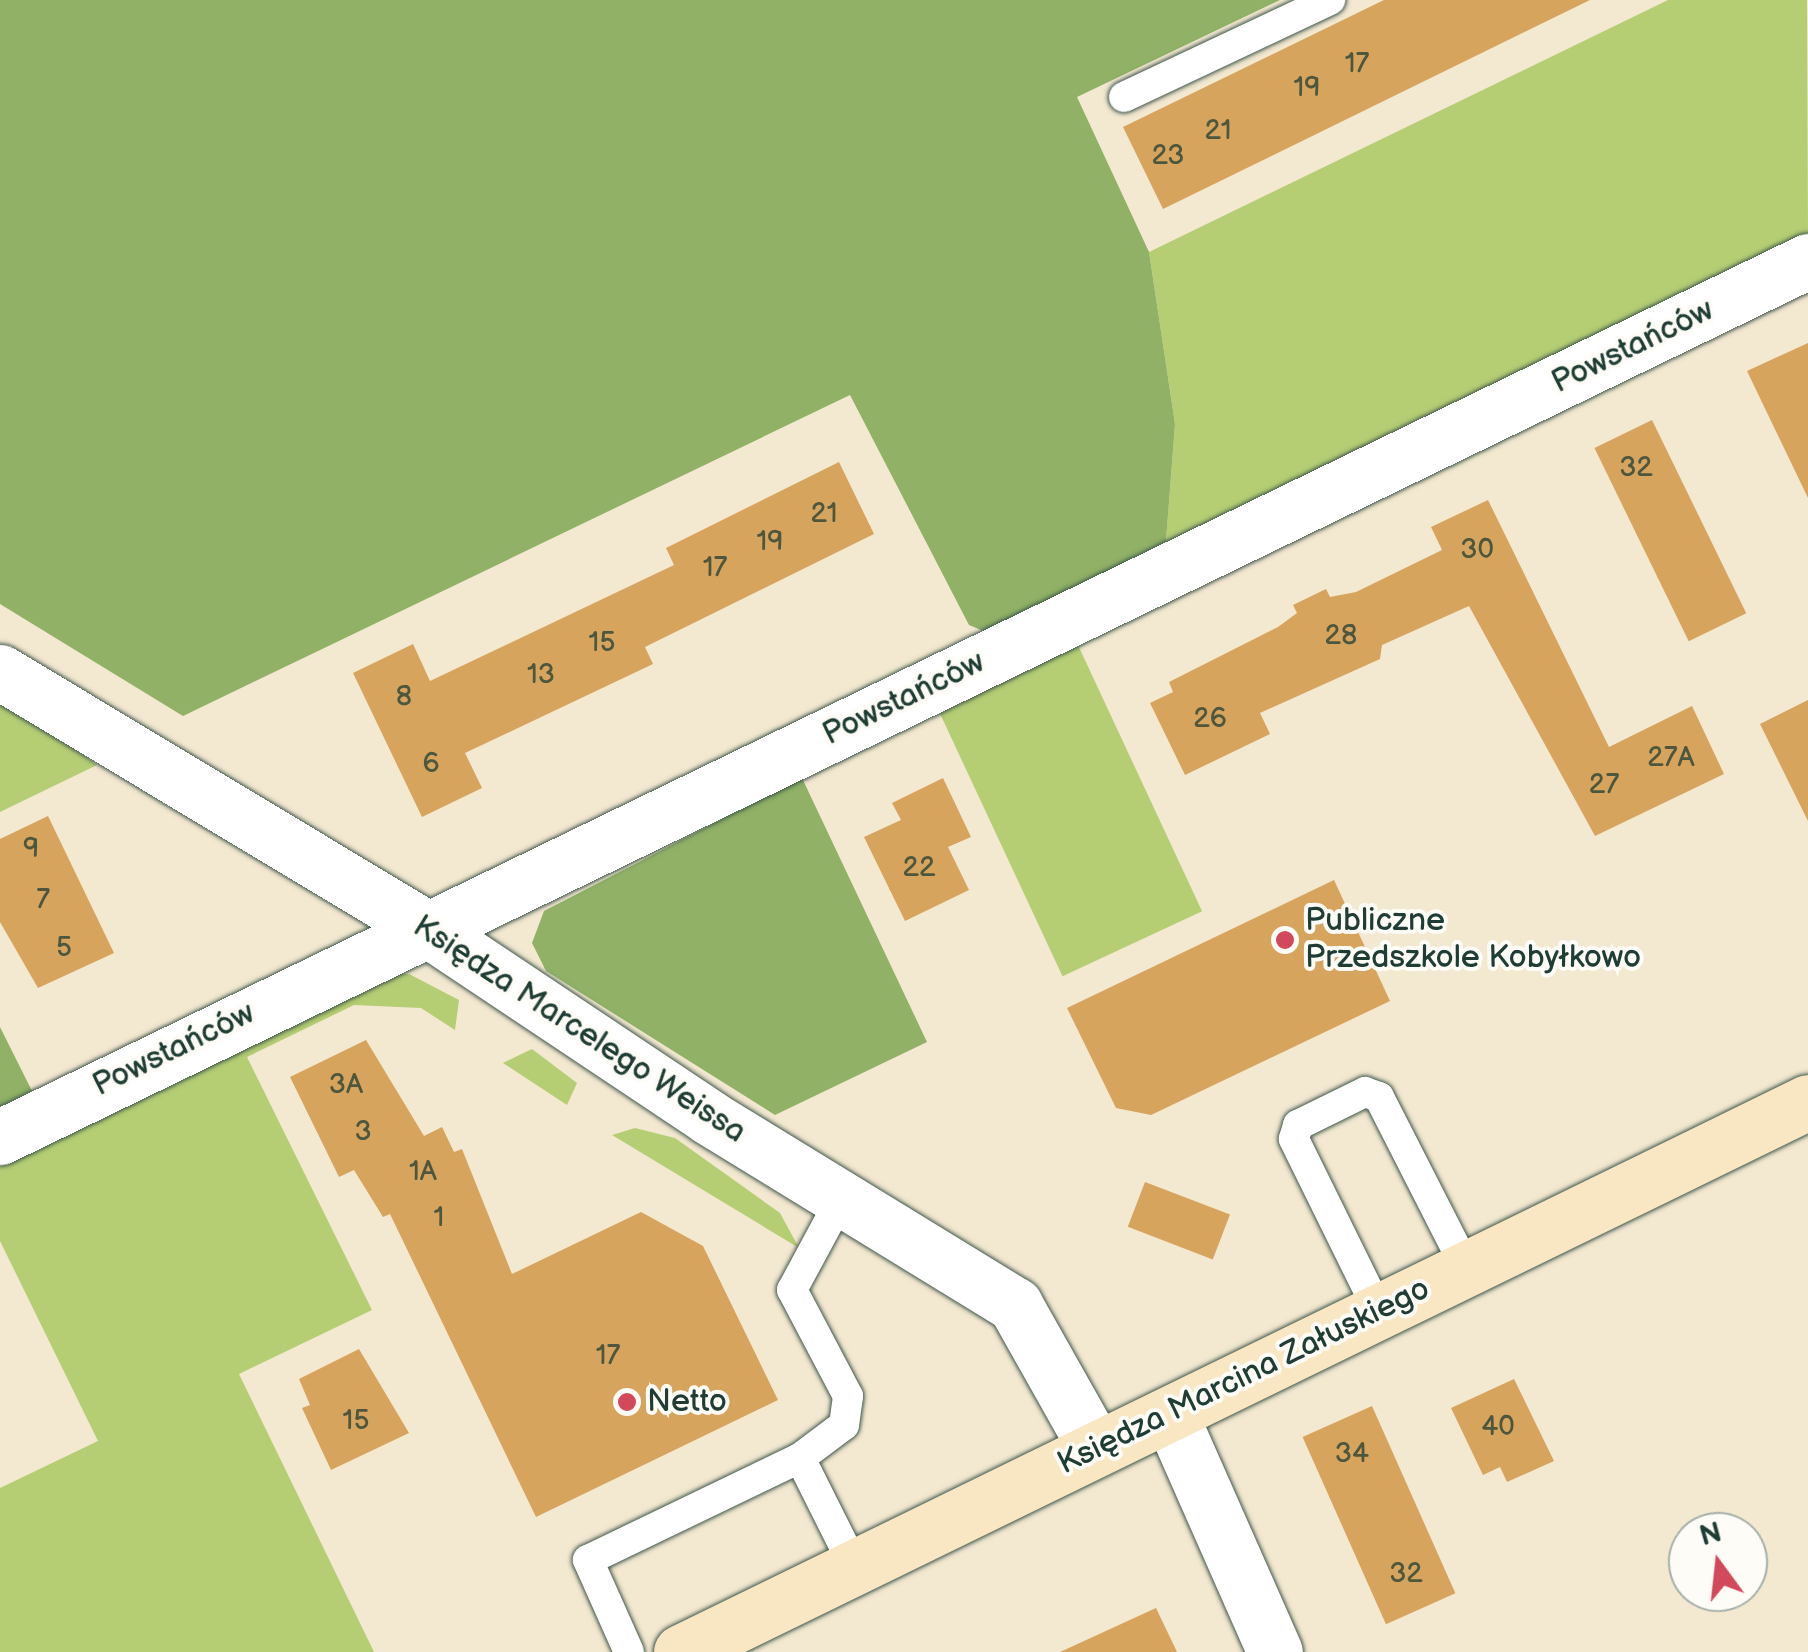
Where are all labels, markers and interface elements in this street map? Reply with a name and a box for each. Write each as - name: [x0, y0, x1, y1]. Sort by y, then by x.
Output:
- house number: 17: [1345, 47, 1369, 81]
- house number: 19: [1293, 71, 1321, 105]
- house number: 21: [1205, 114, 1231, 148]
- house number: 23: [1151, 139, 1185, 173]
- street label: Powstańców: [1546, 291, 1720, 403]
- house number: 32: [1619, 451, 1653, 485]
- house number: 21: [811, 497, 837, 531]
- house number: 19: [756, 525, 784, 559]
- house number: 30: [1460, 533, 1494, 567]
- house number: 17: [703, 551, 727, 585]
- house number: 28: [1325, 619, 1357, 653]
- house number: 15: [589, 626, 615, 660]
- street label: Powstańców: [817, 643, 991, 755]
- house number: 13: [527, 658, 555, 692]
- house number: 8: [396, 680, 412, 714]
- house number: 26: [1193, 702, 1227, 736]
- house number: 27A: [1647, 741, 1695, 775]
- house number: 6: [422, 747, 440, 781]
- house number: 27: [1589, 768, 1619, 802]
- house number: 9: [23, 832, 39, 866]
- house number: 22: [902, 851, 936, 885]
- house number: 7: [36, 883, 50, 917]
- place label: Publiczne Przedszkole Kobyłkowo: [1305, 903, 1641, 978]
- street label: Księdza Marcelego Weissa: [405, 908, 753, 1152]
- marker: Publiczne Przedszkole Kobyłkowo: [1274, 929, 1296, 951]
- house number: 5: [56, 931, 72, 965]
- street label: Powstańców: [87, 994, 261, 1106]
- house number: 3A: [329, 1068, 363, 1102]
- house number: 3: [354, 1115, 372, 1149]
- house number: 1A: [409, 1155, 437, 1189]
- house number: 1: [434, 1201, 444, 1235]
- street label: Księdza Marcina Załuskiego: [1052, 1270, 1436, 1484]
- house number: 17: [596, 1339, 620, 1373]
- place label: Netto: [647, 1383, 727, 1421]
- marker: Netto: [616, 1391, 638, 1413]
- house number: 15: [343, 1404, 369, 1438]
- house number: 40: [1481, 1410, 1515, 1444]
- house number: 34: [1335, 1437, 1369, 1471]
- north arrow: [1668, 1512, 1768, 1612]
- text: N: [1696, 1516, 1725, 1553]
- house number: 32: [1389, 1557, 1423, 1591]

